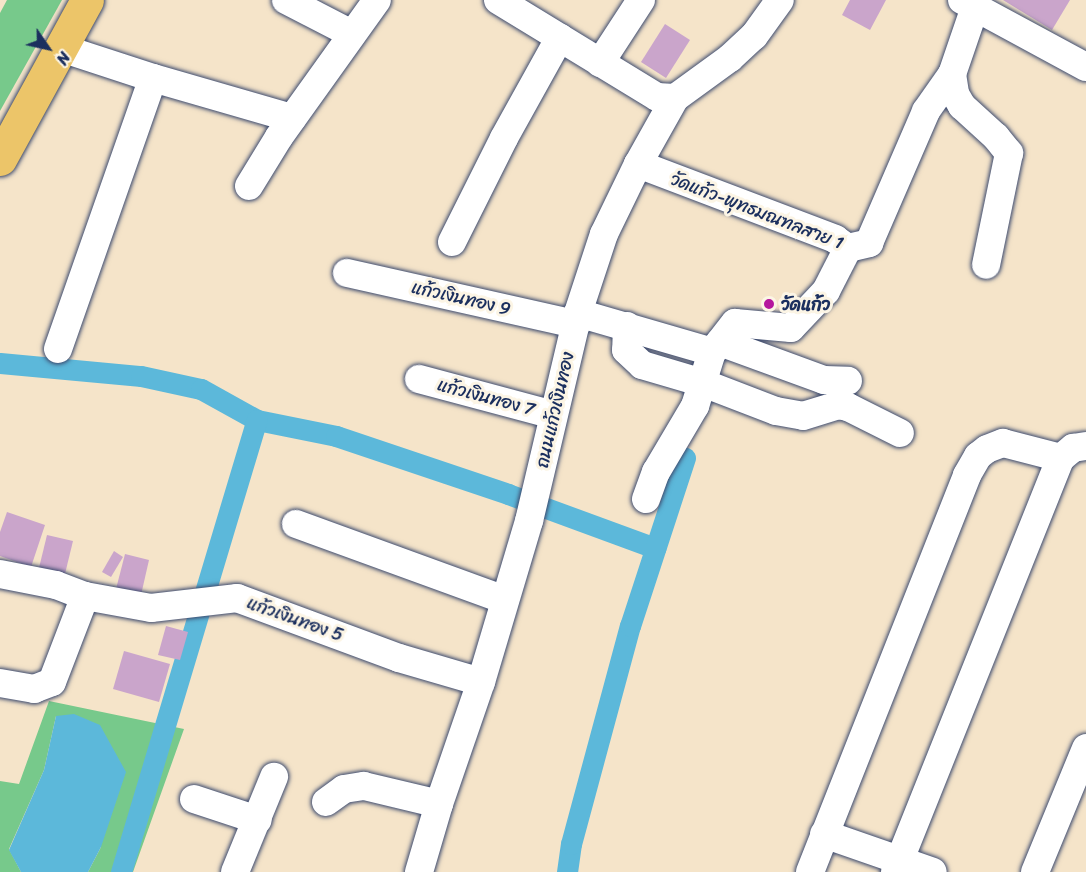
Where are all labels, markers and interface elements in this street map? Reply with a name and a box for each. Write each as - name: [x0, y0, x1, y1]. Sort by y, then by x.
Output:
- north arrow: [18, 18, 78, 78]
- text: N: [48, 46, 78, 71]
- street label: วัดแก้ว-พุทธมณฑลสาย 1: [667, 168, 847, 254]
- street label: แก้วเงินทอง 9: [409, 276, 513, 320]
- place label: วัดแก้ว: [781, 293, 830, 315]
- marker: วัดแก้ว: [762, 297, 776, 311]
- street label: ถนนแก้วเงินทอง: [531, 350, 579, 470]
- street label: แก้วเงินทอง 7: [435, 374, 537, 420]
- street label: แก้วเงินทอง 5: [244, 592, 346, 646]

